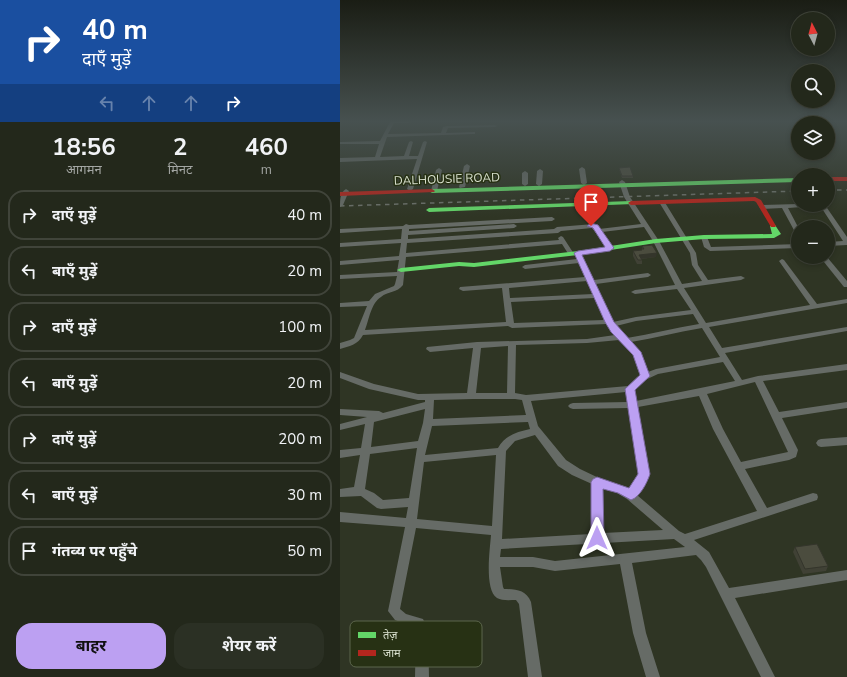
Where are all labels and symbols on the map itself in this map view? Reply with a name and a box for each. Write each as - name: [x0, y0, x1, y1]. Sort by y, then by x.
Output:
- north arrow: [791, 12, 835, 56]
- street label: DALHOUSIE ROAD: [394, 169, 500, 189]
- pin: [574, 185, 608, 226]
- position arrow: [576, 517, 618, 559]
- legend: [350, 621, 482, 667]
- text: तेज़: [383, 628, 398, 643]
- text: जाम: [383, 646, 401, 661]

